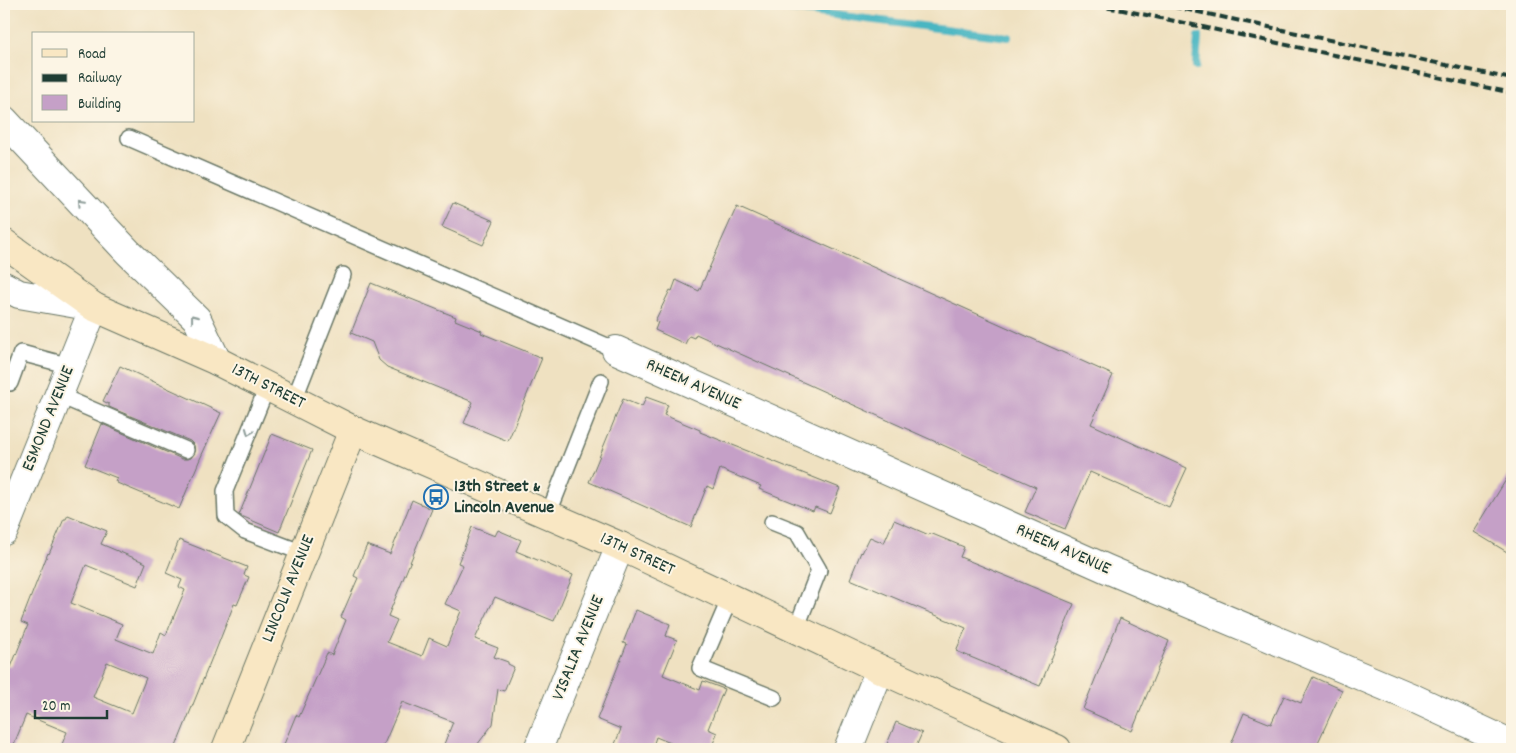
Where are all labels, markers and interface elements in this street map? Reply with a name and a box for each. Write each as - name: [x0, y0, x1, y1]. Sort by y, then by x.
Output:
- legend: [32, 32, 195, 122]
- text: Road: [78, 44, 106, 66]
- text: Railway: [78, 68, 122, 90]
- text: Building: [78, 94, 121, 116]
- one-way arrow: [78, 198, 87, 207]
- one-way arrow: [192, 315, 200, 324]
- street label: RHEEM AVENUE: [642, 353, 744, 417]
- street label: 13TH STREET: [227, 358, 309, 416]
- street label: ESMOND AVENUE: [16, 363, 82, 475]
- one-way arrow: [245, 427, 255, 436]
- place label: 13th Street & Lincoln Avenue: [454, 475, 554, 521]
- bus stop icon: 13th Street & Lincoln Avenue: [423, 484, 449, 510]
- street label: RHEEM AVENUE: [1012, 518, 1114, 582]
- street label: 13TH STREET: [596, 527, 678, 583]
- street label: LINCOLN AVENUE: [256, 532, 322, 646]
- street label: VISALIA AVENUE: [547, 592, 611, 704]
- scale bar: [35, 688, 108, 720]
- text: 20 m: [42, 696, 70, 718]

